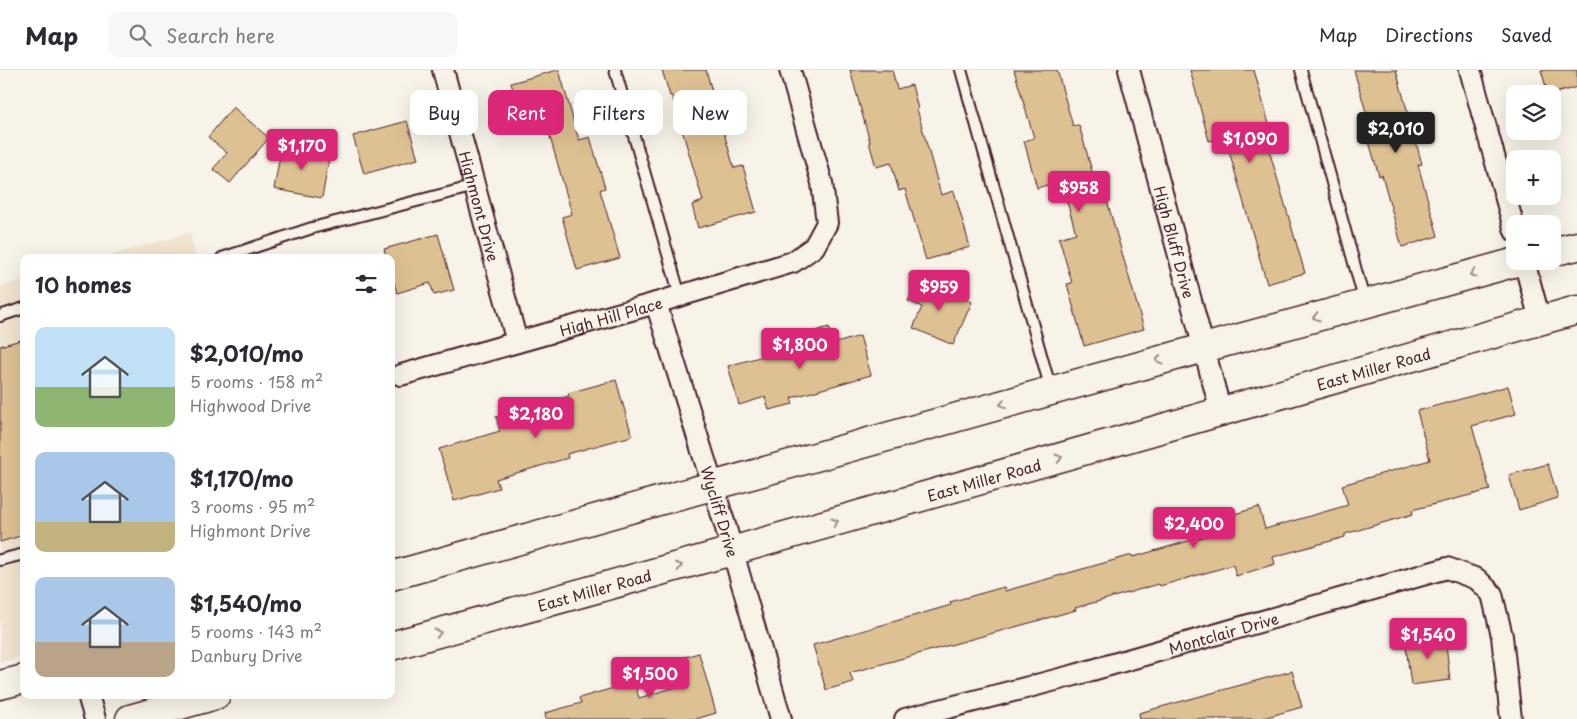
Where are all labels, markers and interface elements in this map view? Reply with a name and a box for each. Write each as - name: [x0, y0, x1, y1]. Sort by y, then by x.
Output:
- search box: [108, 12, 458, 57]
- text: Map: [25, 17, 78, 53]
- icon: search: [126, 21, 154, 49]
- text: Search here: [166, 21, 275, 49]
- text: Map: [1319, 21, 1357, 48]
- text: Directions: [1385, 21, 1473, 48]
- text: Saved: [1501, 21, 1552, 48]
- map controls: [1506, 85, 1561, 270]
- button: layers: [1506, 85, 1561, 140]
- chip: Buy: [410, 90, 478, 135]
- chip: Rent: [488, 90, 564, 135]
- chip: Filters: [574, 90, 663, 135]
- chip: New: [673, 90, 747, 135]
- pin: $2,010: [1355, 112, 1437, 154]
- text: $2,010: [1368, 116, 1424, 140]
- pin: $1,090: [1209, 122, 1291, 164]
- text: $1,090: [1223, 126, 1277, 150]
- pin: $1,170: [261, 128, 343, 171]
- text: $1,170: [278, 133, 326, 157]
- street label: Highmont Drive: [454, 148, 506, 264]
- button: +: [1506, 150, 1561, 205]
- pin: $958: [1049, 170, 1109, 213]
- text: $958: [1059, 175, 1099, 199]
- street label: High Bluff Drive: [1149, 183, 1201, 301]
- button: −: [1506, 215, 1561, 270]
- text: 10 homes: [35, 268, 132, 300]
- one-way arrow: [1469, 269, 1477, 279]
- icon: filters: [352, 270, 380, 298]
- pin: $959: [909, 270, 969, 312]
- text: $959: [919, 274, 959, 298]
- street label: High Hill Place: [557, 290, 665, 341]
- one-way arrow: [1312, 312, 1321, 322]
- pin: $1,800: [759, 328, 841, 370]
- text: $1,800: [772, 332, 828, 356]
- text: $2,010/mo: [190, 337, 303, 369]
- street label: East Miller Road: [1314, 341, 1433, 395]
- icon: home: [75, 347, 135, 407]
- one-way arrow: [1156, 355, 1164, 365]
- text: 5 rooms · 158 m²: [190, 369, 323, 393]
- text: Highwood Drive: [190, 393, 311, 417]
- pin: $2,180: [495, 396, 577, 439]
- one-way arrow: [999, 399, 1007, 409]
- text: $2,180: [509, 401, 563, 425]
- street label: East Miller Road: [924, 452, 1044, 506]
- one-way arrow: [1054, 454, 1063, 464]
- text: $1,170/mo: [190, 462, 293, 494]
- street label: Wycliff Drive: [696, 463, 745, 560]
- icon: home: [75, 472, 135, 532]
- text: 3 rooms · 95 m²: [190, 494, 315, 518]
- pin: $2,400: [1153, 506, 1235, 549]
- text: $2,400: [1164, 511, 1224, 535]
- one-way arrow: [831, 517, 840, 528]
- text: Highmont Drive: [190, 518, 311, 542]
- one-way arrow: [675, 562, 683, 572]
- street label: East Miller Road: [535, 563, 654, 616]
- text: $1,540/mo: [190, 587, 302, 619]
- icon: home: [75, 597, 135, 657]
- street label: Montclair Drive: [1166, 606, 1281, 659]
- pin: $1,540: [1387, 618, 1469, 660]
- text: 5 rooms · 143 m²: [190, 619, 322, 643]
- text: $1,540: [1401, 622, 1455, 646]
- one-way arrow: [434, 629, 442, 639]
- text: Danbury Drive: [190, 643, 303, 667]
- pin: $1,500: [609, 656, 691, 699]
- text: $1,500: [622, 661, 678, 685]

